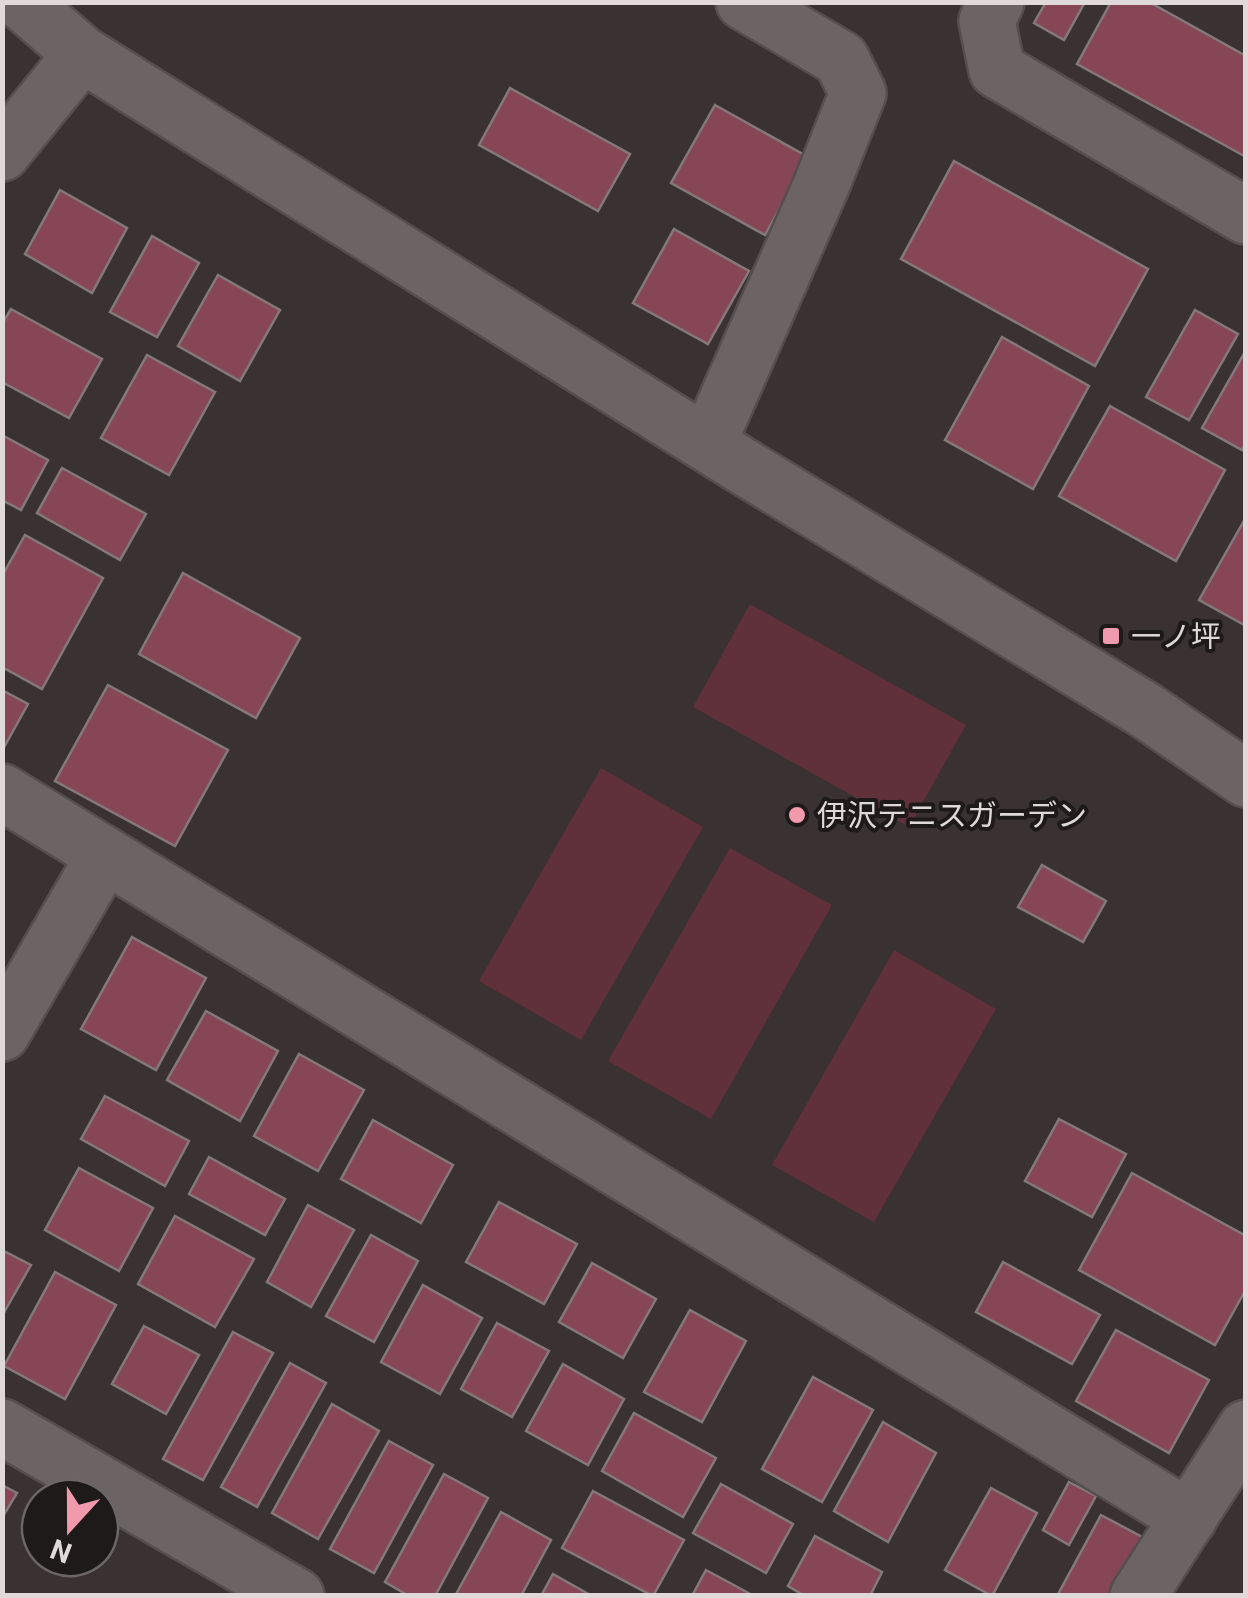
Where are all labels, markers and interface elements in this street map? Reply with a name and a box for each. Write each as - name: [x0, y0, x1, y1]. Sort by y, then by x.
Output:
- place label: 一ノ坪: [1131, 619, 1221, 654]
- marker: 一ノ坪: [1100, 625, 1122, 647]
- place label: 伊沢テニスガーデン: [817, 798, 1087, 833]
- marker: 伊沢テニスガーデン: [786, 804, 808, 826]
- north arrow: [20, 1478, 120, 1578]
- text: N: [46, 1532, 76, 1570]

